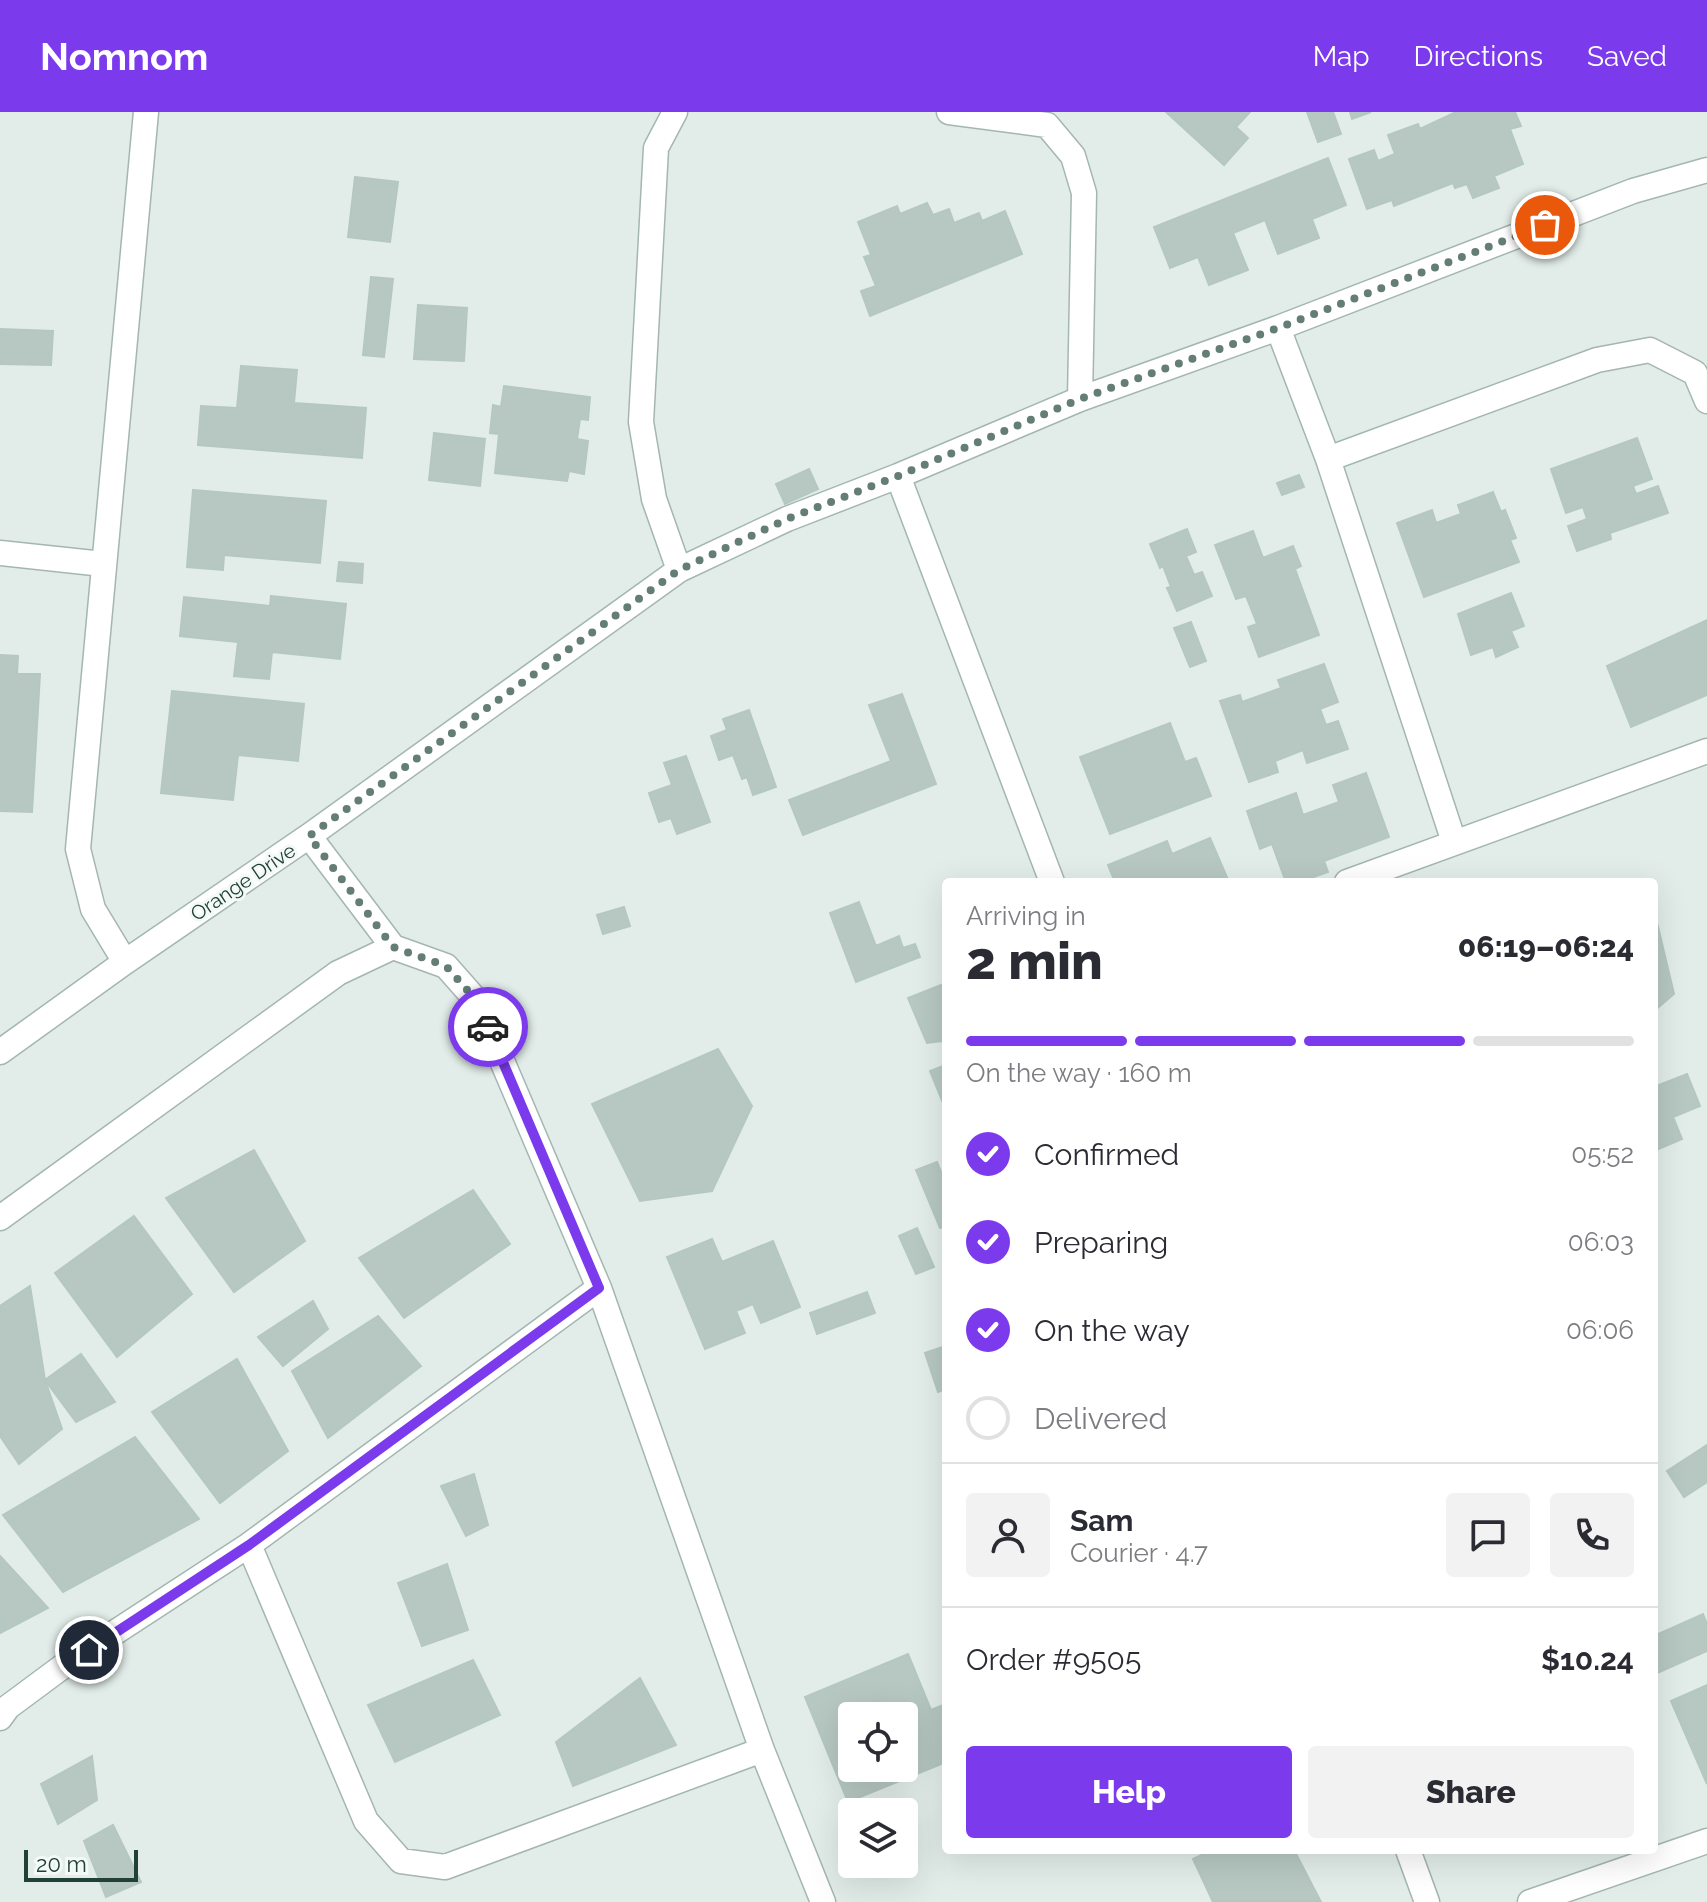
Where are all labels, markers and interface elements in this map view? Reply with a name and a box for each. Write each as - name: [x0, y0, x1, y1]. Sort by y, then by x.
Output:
- text: Nomnom: [40, 34, 208, 79]
- text: Map: [1313, 40, 1370, 73]
- text: Directions: [1414, 40, 1543, 73]
- text: Saved: [1587, 40, 1667, 73]
- pin: [1511, 191, 1579, 259]
- icon: bag: [1523, 203, 1567, 247]
- street label: Orange Drive: [186, 838, 300, 926]
- text: Arriving in: [966, 901, 1086, 931]
- text: 06:19–06:24: [1458, 929, 1634, 964]
- text: 2 min: [966, 930, 1103, 991]
- courier: [448, 987, 528, 1067]
- icon: car: [466, 1005, 510, 1049]
- text: On the way · 160 m: [966, 1058, 1192, 1088]
- icon: check: [966, 1132, 1010, 1176]
- text: Confirmed: [1034, 1137, 1179, 1172]
- text: 05:52: [1571, 1139, 1634, 1169]
- icon: check: [966, 1220, 1010, 1264]
- text: Preparing: [1034, 1225, 1168, 1260]
- text: 06:03: [1568, 1227, 1634, 1257]
- icon: check: [966, 1308, 1010, 1352]
- text: On the way: [1034, 1313, 1190, 1348]
- text: 06:06: [1566, 1315, 1634, 1345]
- text: Delivered: [1034, 1401, 1167, 1436]
- button: person: [966, 1493, 1050, 1577]
- button: chat: [1446, 1493, 1530, 1577]
- button: phone: [1550, 1493, 1634, 1577]
- text: Sam: [1070, 1503, 1133, 1538]
- text: Courier · 4.7: [1070, 1538, 1208, 1568]
- pin: [55, 1616, 123, 1684]
- icon: home: [67, 1628, 111, 1672]
- text: Order #9505: [966, 1642, 1141, 1677]
- text: $10.24: [1541, 1642, 1634, 1677]
- map controls: [838, 1702, 918, 1878]
- button: locate: [838, 1702, 918, 1782]
- button: Help: [966, 1746, 1292, 1838]
- button: Share: [1308, 1746, 1634, 1838]
- button: layers: [838, 1798, 918, 1878]
- scale bar: [24, 1846, 138, 1882]
- text: 20 m: [36, 1851, 87, 1877]

